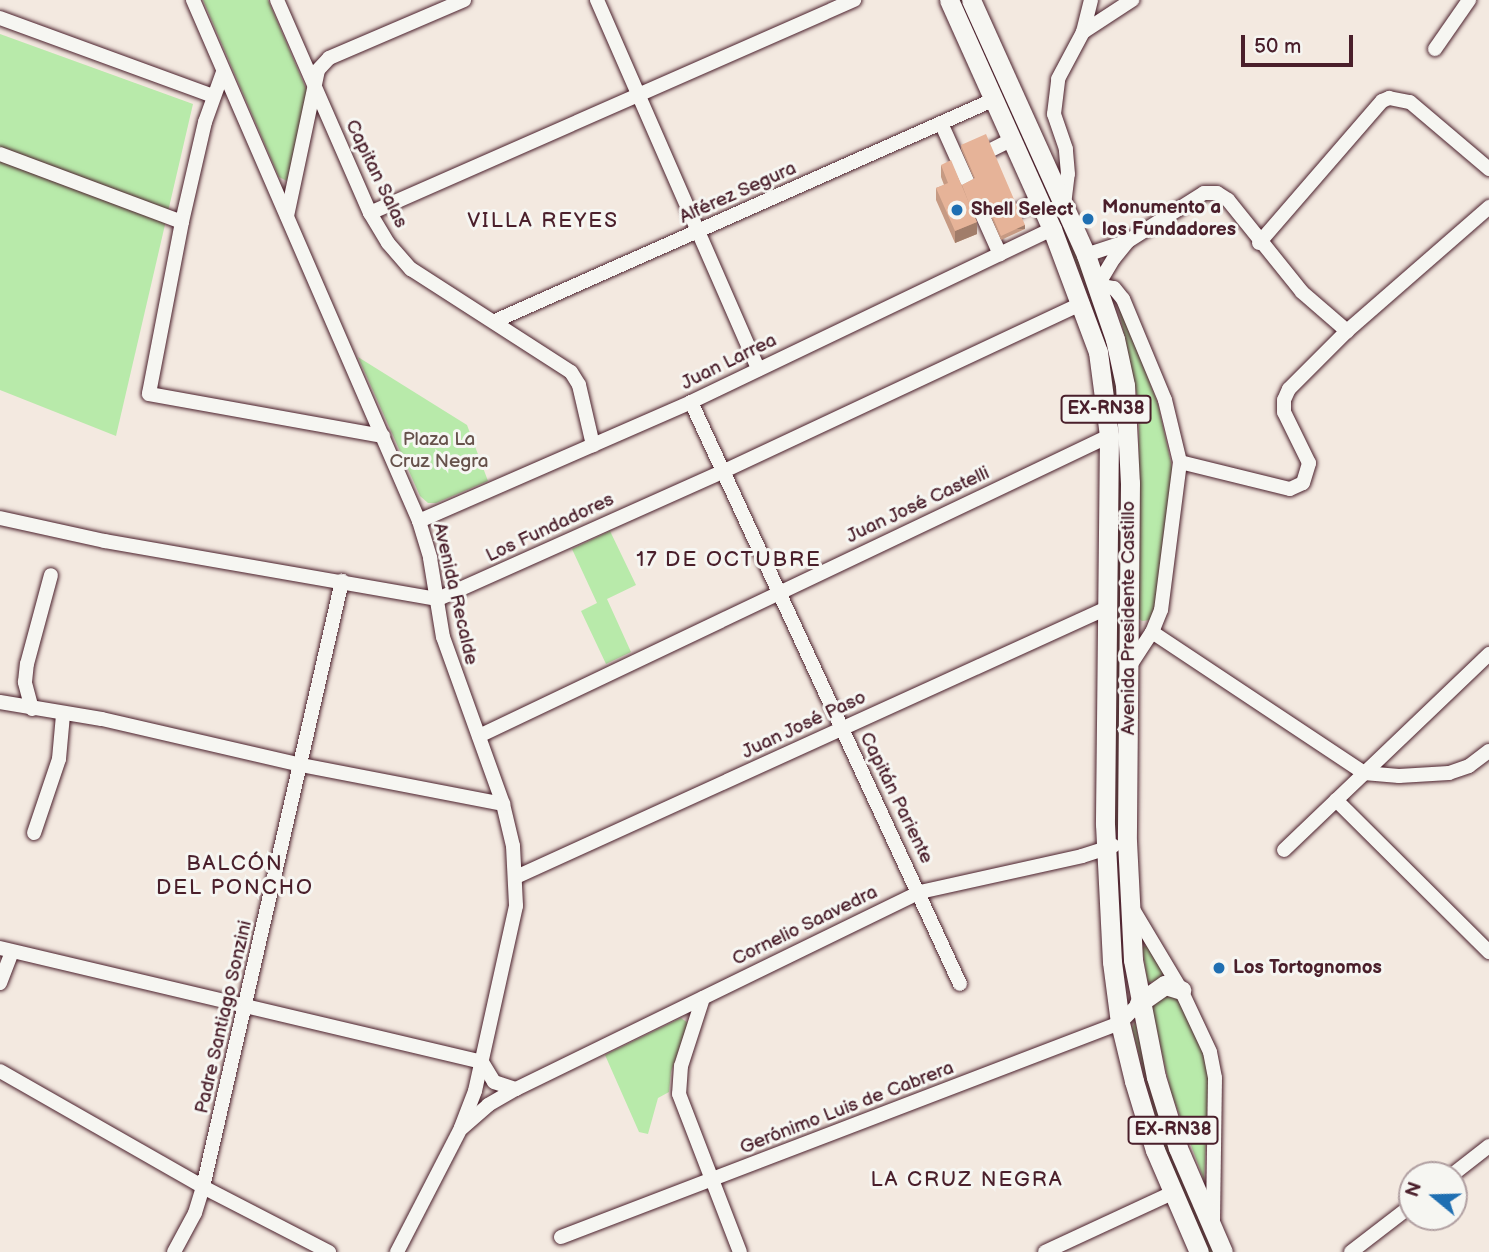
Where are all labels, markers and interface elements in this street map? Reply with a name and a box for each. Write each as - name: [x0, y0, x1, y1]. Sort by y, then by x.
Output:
- scale bar: [1244, 21, 1356, 65]
- text: 50 m: [1254, 34, 1301, 59]
- street label: Capitan Salas: [340, 116, 412, 232]
- street label: Alférez Segura: [676, 157, 800, 229]
- place label: Monumento a los Fundadores: [1102, 197, 1236, 241]
- place label: Shell Select: [971, 199, 1073, 221]
- marker: Shell Select: [949, 202, 965, 218]
- district label: VILLA REYES: [469, 208, 617, 234]
- marker: Monumento a los Fundadores: [1080, 211, 1096, 227]
- street label: Juan Larrea: [677, 329, 781, 395]
- road number: EX-RN38: [1060, 394, 1152, 424]
- park label: Plaza La Cruz Negra: [390, 429, 488, 473]
- street label: Juan José Castelli: [842, 462, 994, 548]
- street label: Los Fundadores: [482, 488, 618, 568]
- street label: Avenida Presidente Castillo: [1118, 501, 1140, 735]
- street label: Avenida Recalde: [428, 521, 482, 667]
- district label: 17 DE OCTUBRE: [637, 547, 821, 573]
- street label: Juan José Paso: [738, 686, 870, 764]
- street label: Capitán Pariente: [854, 729, 938, 867]
- district label: BALCÓN DEL PONCHO: [157, 851, 313, 901]
- street label: Cornelio Saavedra: [729, 881, 881, 971]
- street label: Padre Santiago Sonzini: [191, 918, 257, 1116]
- place label: Los Tortognomos: [1233, 957, 1382, 979]
- marker: Los Tortognomos: [1211, 960, 1227, 976]
- street label: Gerónimo Luis de Cabrera: [737, 1057, 957, 1159]
- road number: EX-RN38: [1128, 1115, 1218, 1144]
- north arrow: [1398, 1161, 1468, 1231]
- district label: LA CRUZ NEGRA: [872, 1167, 1062, 1193]
- text: N: [1401, 1179, 1428, 1200]

